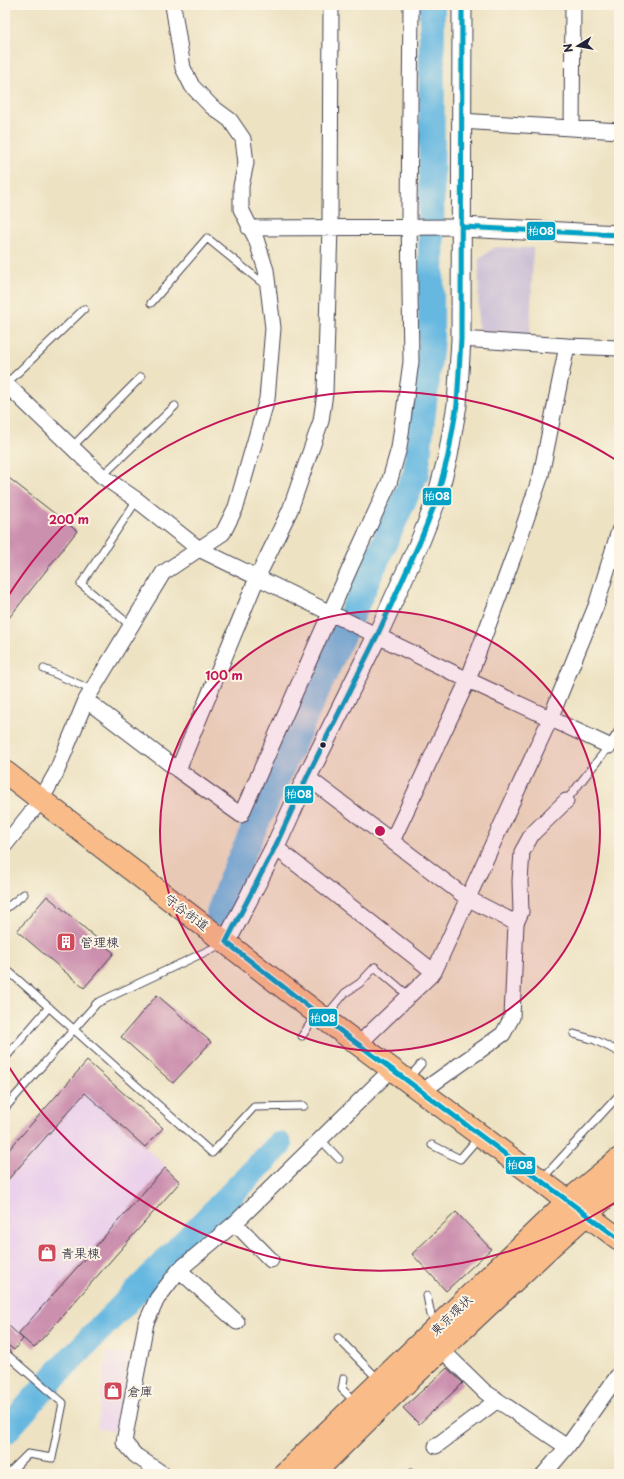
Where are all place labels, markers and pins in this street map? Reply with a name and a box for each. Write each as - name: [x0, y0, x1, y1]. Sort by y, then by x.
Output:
- unlabelled marker: [318, 740, 328, 750]
- centre of rings: [373, 824, 387, 838]
- building icon: 管理棟: [55, 931, 77, 953]
- place label: 管理棟: [80, 932, 119, 951]
- shop icon: 青果棟: [36, 1242, 58, 1264]
- place label: 青果棟: [61, 1243, 100, 1262]
- shop icon: 倉庫: [102, 1380, 124, 1402]
- place label: 倉庫: [127, 1381, 153, 1400]

